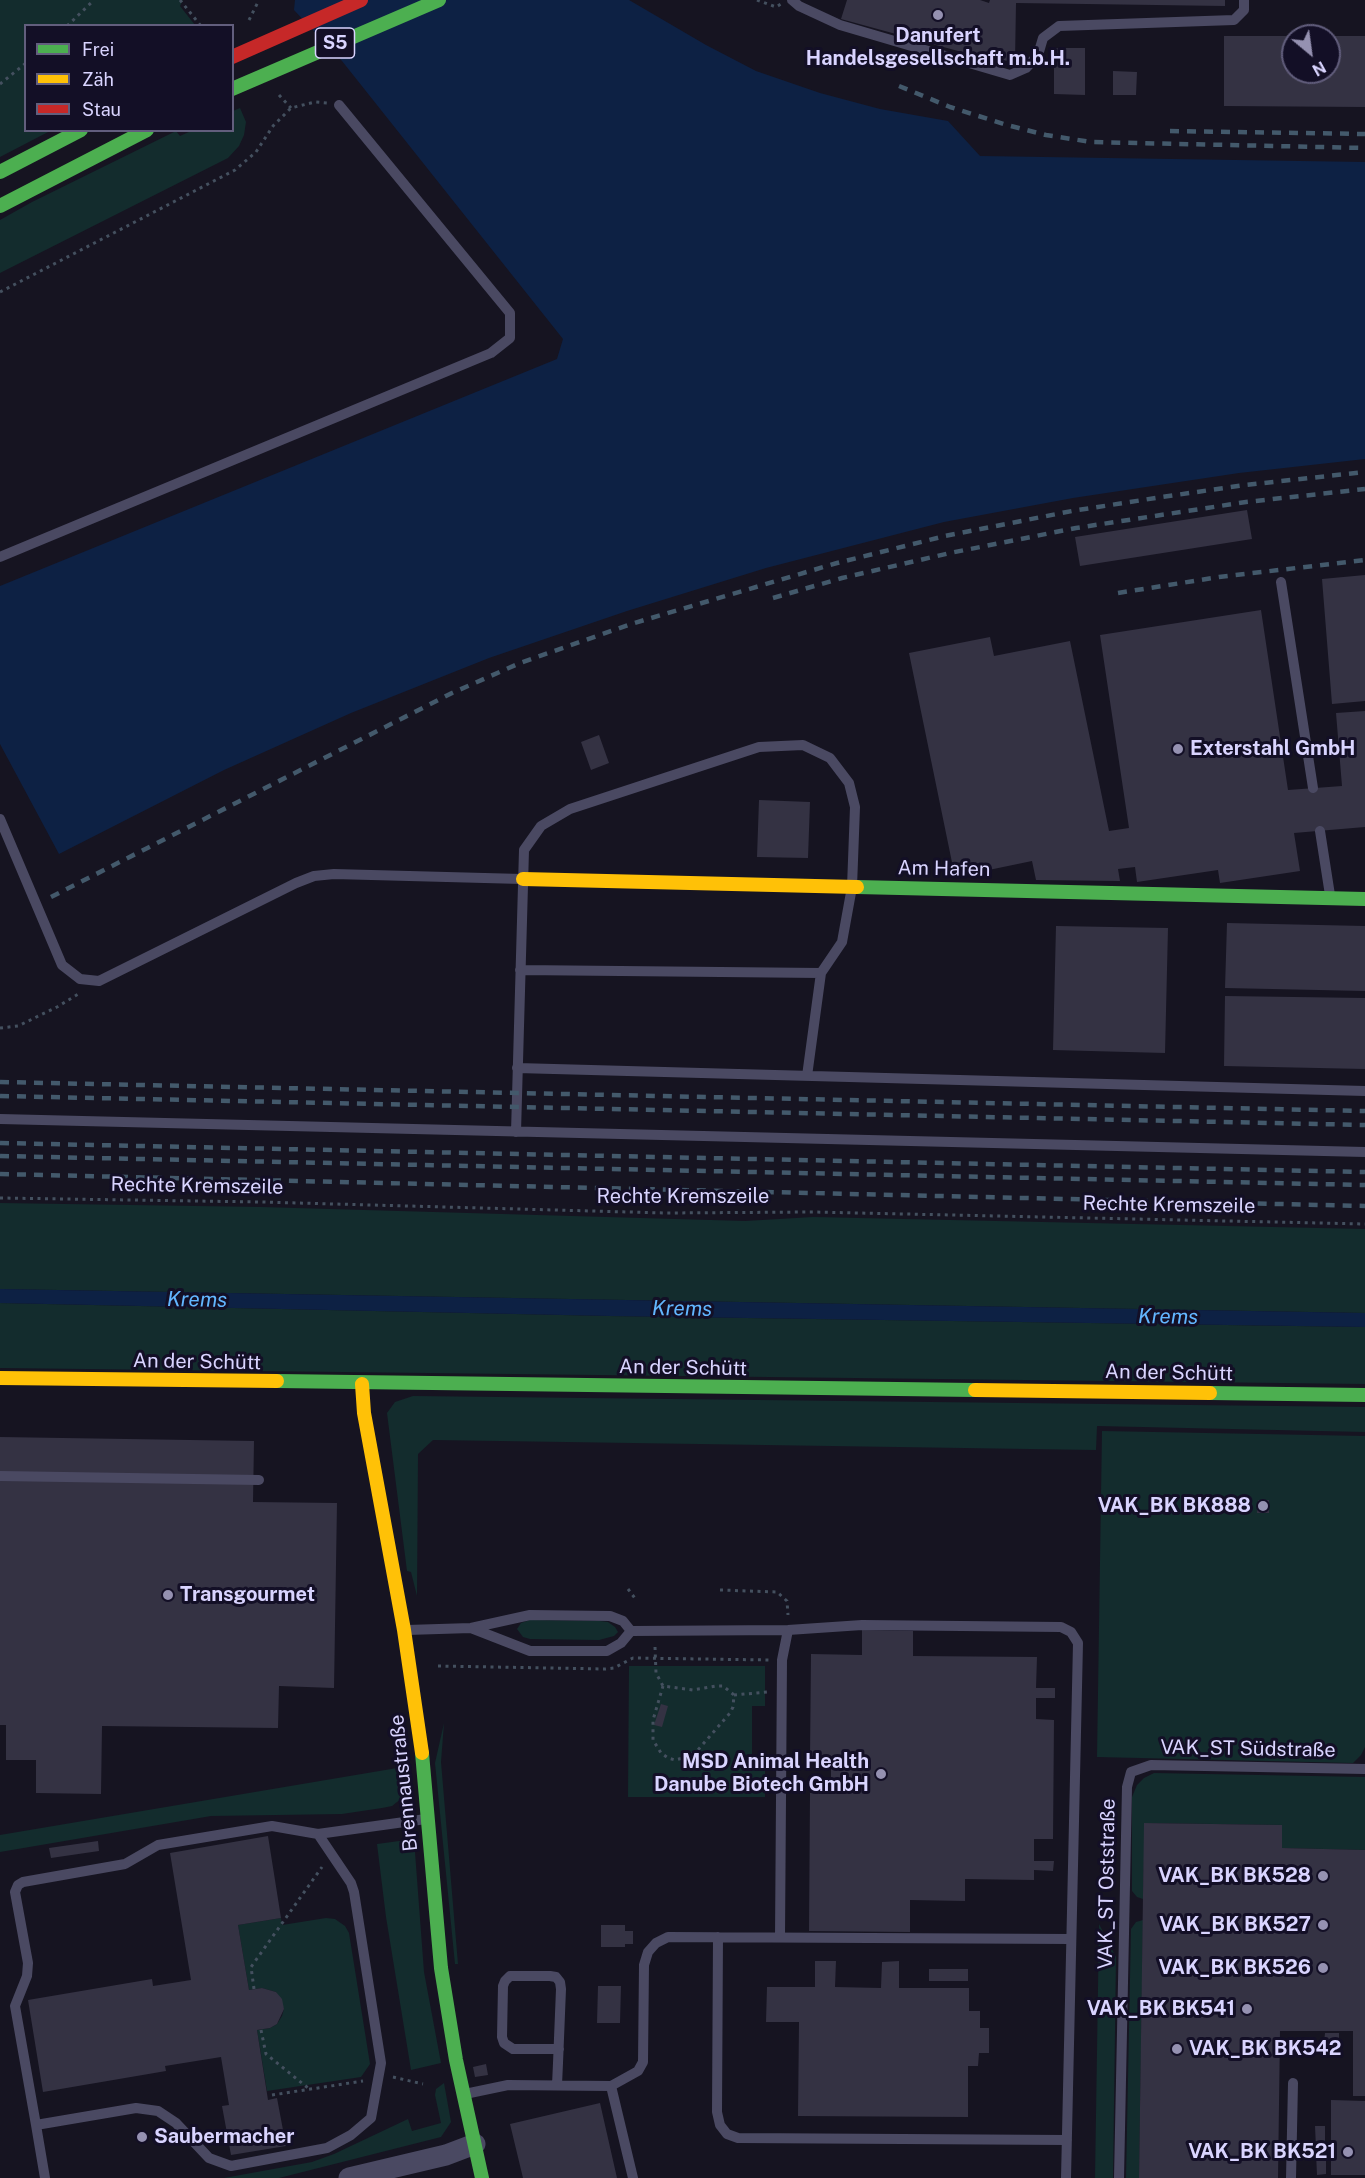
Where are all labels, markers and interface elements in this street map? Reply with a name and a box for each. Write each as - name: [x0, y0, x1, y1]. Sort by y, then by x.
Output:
- marker: Danufert Handelsgesellschaft m.b.H.: [931, 8, 945, 22]
- legend: [24, 24, 234, 132]
- place label: Danufert Handelsgesellschaft m.b.H.: [806, 24, 1070, 71]
- north arrow: [1281, 24, 1341, 84]
- road number: S5: [316, 28, 354, 58]
- text: Frei: [82, 39, 114, 60]
- text: N: [1309, 57, 1329, 80]
- text: Zäh: [82, 69, 114, 90]
- text: Stau: [82, 99, 121, 120]
- place label: Exterstahl GmbH: [1190, 737, 1355, 761]
- marker: Exterstahl GmbH: [1171, 742, 1185, 756]
- street label: Am Hafen: [897, 856, 991, 882]
- street label: Rechte Kremszeile: [110, 1172, 284, 1200]
- street label: Rechte Kremszeile: [597, 1185, 769, 1209]
- street label: Rechte Kremszeile: [1082, 1191, 1256, 1219]
- water label: Krems: [167, 1287, 227, 1313]
- water label: Krems: [652, 1296, 712, 1322]
- water label: Krems: [1138, 1304, 1198, 1330]
- street label: An der Schütt: [133, 1349, 261, 1375]
- street label: An der Schütt: [619, 1355, 747, 1381]
- street label: An der Schütt: [1105, 1360, 1233, 1386]
- place label: VAK_BK BK888: [1098, 1494, 1251, 1518]
- marker: VAK_BK BK888: [1256, 1499, 1270, 1513]
- place label: Transgourmet: [180, 1583, 315, 1607]
- marker: Transgourmet: [161, 1588, 175, 1602]
- street label: Brennaustraße: [385, 1713, 423, 1853]
- street label: VAK_ST Südstraße: [1160, 1735, 1336, 1763]
- place label: MSD Animal Health Danube Biotech GmbH: [654, 1750, 869, 1797]
- marker: MSD Animal Health Danube Biotech GmbH: [874, 1767, 888, 1781]
- street label: VAK_ST Oststraße: [1094, 1798, 1120, 1970]
- place label: VAK_BK BK528: [1158, 1864, 1311, 1888]
- marker: VAK_BK BK528: [1316, 1869, 1330, 1883]
- place label: VAK_BK BK527: [1159, 1913, 1311, 1937]
- marker: VAK_BK BK527: [1316, 1918, 1330, 1932]
- place label: VAK_BK BK526: [1159, 1956, 1311, 1980]
- marker: VAK_BK BK526: [1316, 1961, 1330, 1975]
- place label: VAK_BK BK541: [1087, 1997, 1235, 2021]
- marker: VAK_BK BK541: [1240, 2002, 1254, 2016]
- place label: VAK_BK BK542: [1189, 2037, 1341, 2061]
- marker: VAK_BK BK542: [1170, 2042, 1184, 2056]
- place label: Saubermacher: [154, 2125, 295, 2149]
- marker: Saubermacher: [135, 2130, 149, 2144]
- place label: VAK_BK BK521: [1188, 2140, 1336, 2164]
- marker: VAK_BK BK521: [1341, 2145, 1355, 2159]

